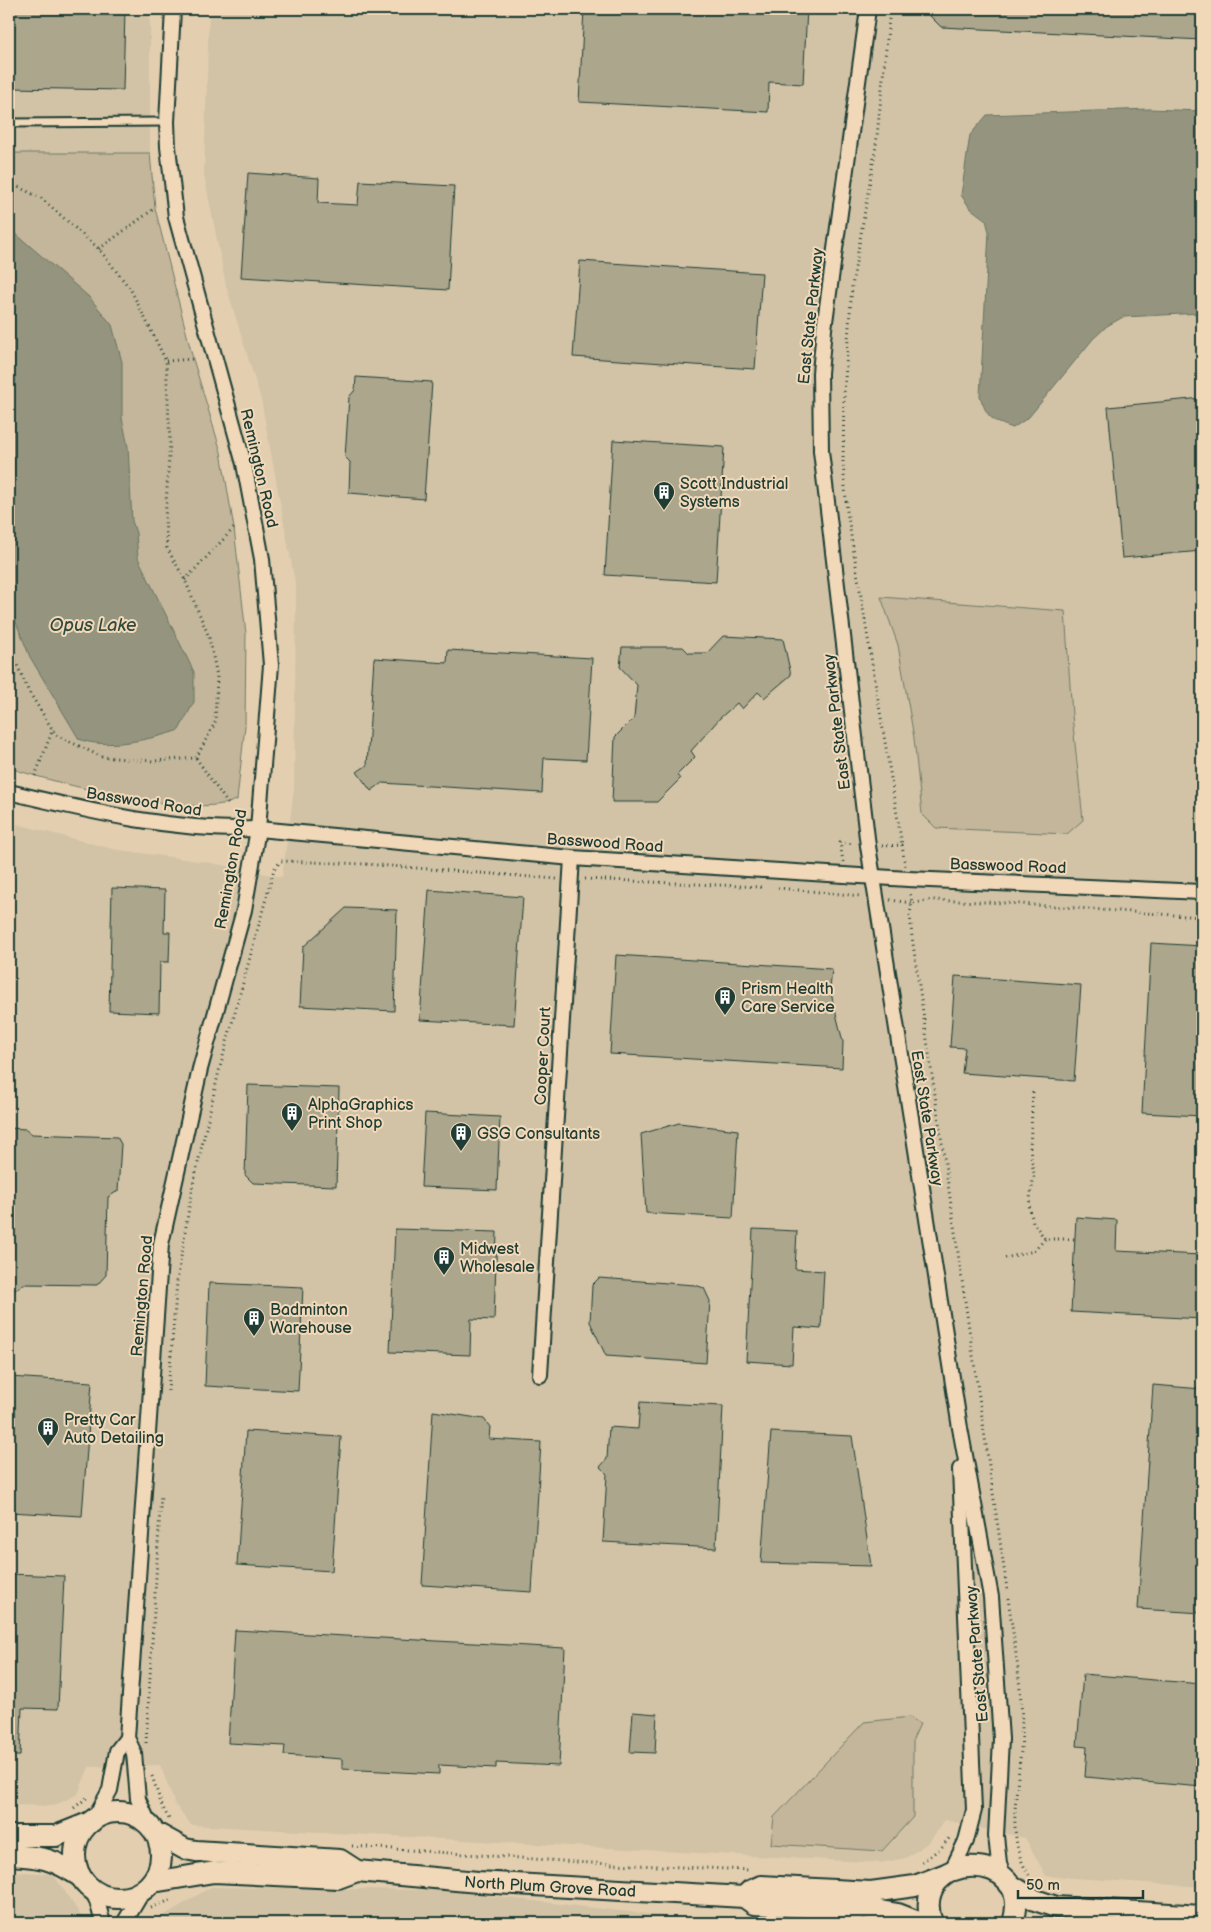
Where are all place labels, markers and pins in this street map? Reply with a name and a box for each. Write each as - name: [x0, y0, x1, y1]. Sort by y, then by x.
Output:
- place label: Scott Industrial Systems: [680, 475, 788, 512]
- building icon: Scott Industrial Systems: [652, 480, 676, 511]
- place label: Prism Health Care Service: [741, 980, 835, 1017]
- building icon: Prism Health Care Service: [713, 985, 737, 1016]
- place label: AlphaGraphics Print Shop: [308, 1096, 413, 1133]
- building icon: AlphaGraphics Print Shop: [280, 1101, 304, 1132]
- building icon: GSG Consultants: [449, 1121, 473, 1152]
- place label: GSG Consultants: [477, 1125, 600, 1144]
- place label: Midwest Wholesale: [460, 1240, 535, 1277]
- building icon: Midwest Wholesale: [432, 1245, 456, 1276]
- place label: Badminton Warehouse: [270, 1301, 352, 1338]
- building icon: Badminton Warehouse: [242, 1306, 266, 1337]
- place label: Pretty Car Auto Detailing: [64, 1411, 164, 1448]
- building icon: Pretty Car Auto Detailing: [36, 1416, 60, 1447]

